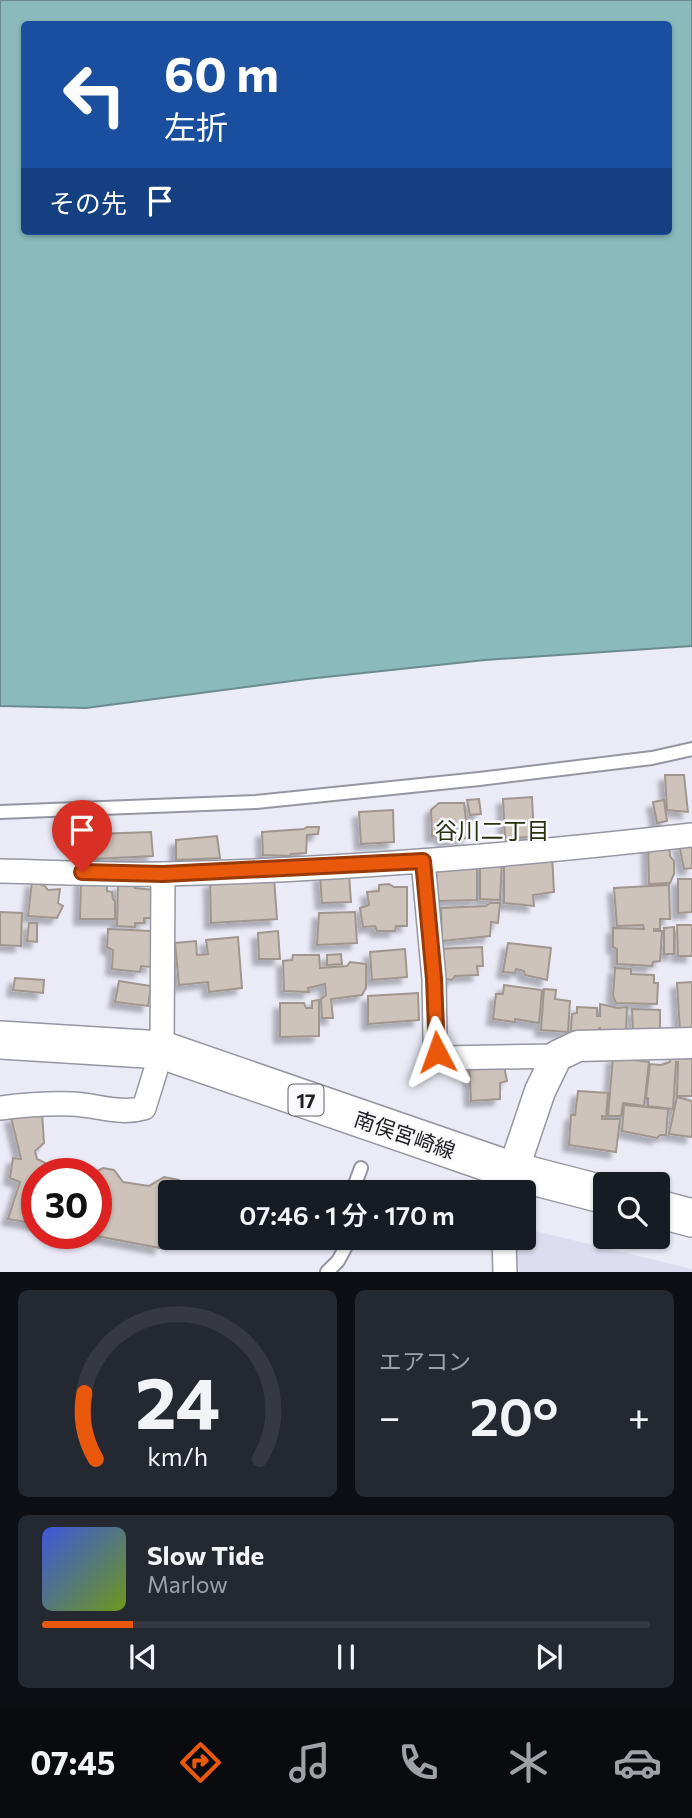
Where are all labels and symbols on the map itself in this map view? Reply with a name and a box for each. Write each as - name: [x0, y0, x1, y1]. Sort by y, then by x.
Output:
- pin: [52, 800, 112, 872]
- district label: 谷川二丁目: [435, 816, 550, 844]
- position arrow: [400, 1015, 474, 1089]
- road number: 17: [288, 1084, 324, 1116]
- street label: 南俣宮崎線: [351, 1105, 459, 1163]
- speed limit sign: 30: [21, 1158, 112, 1249]

